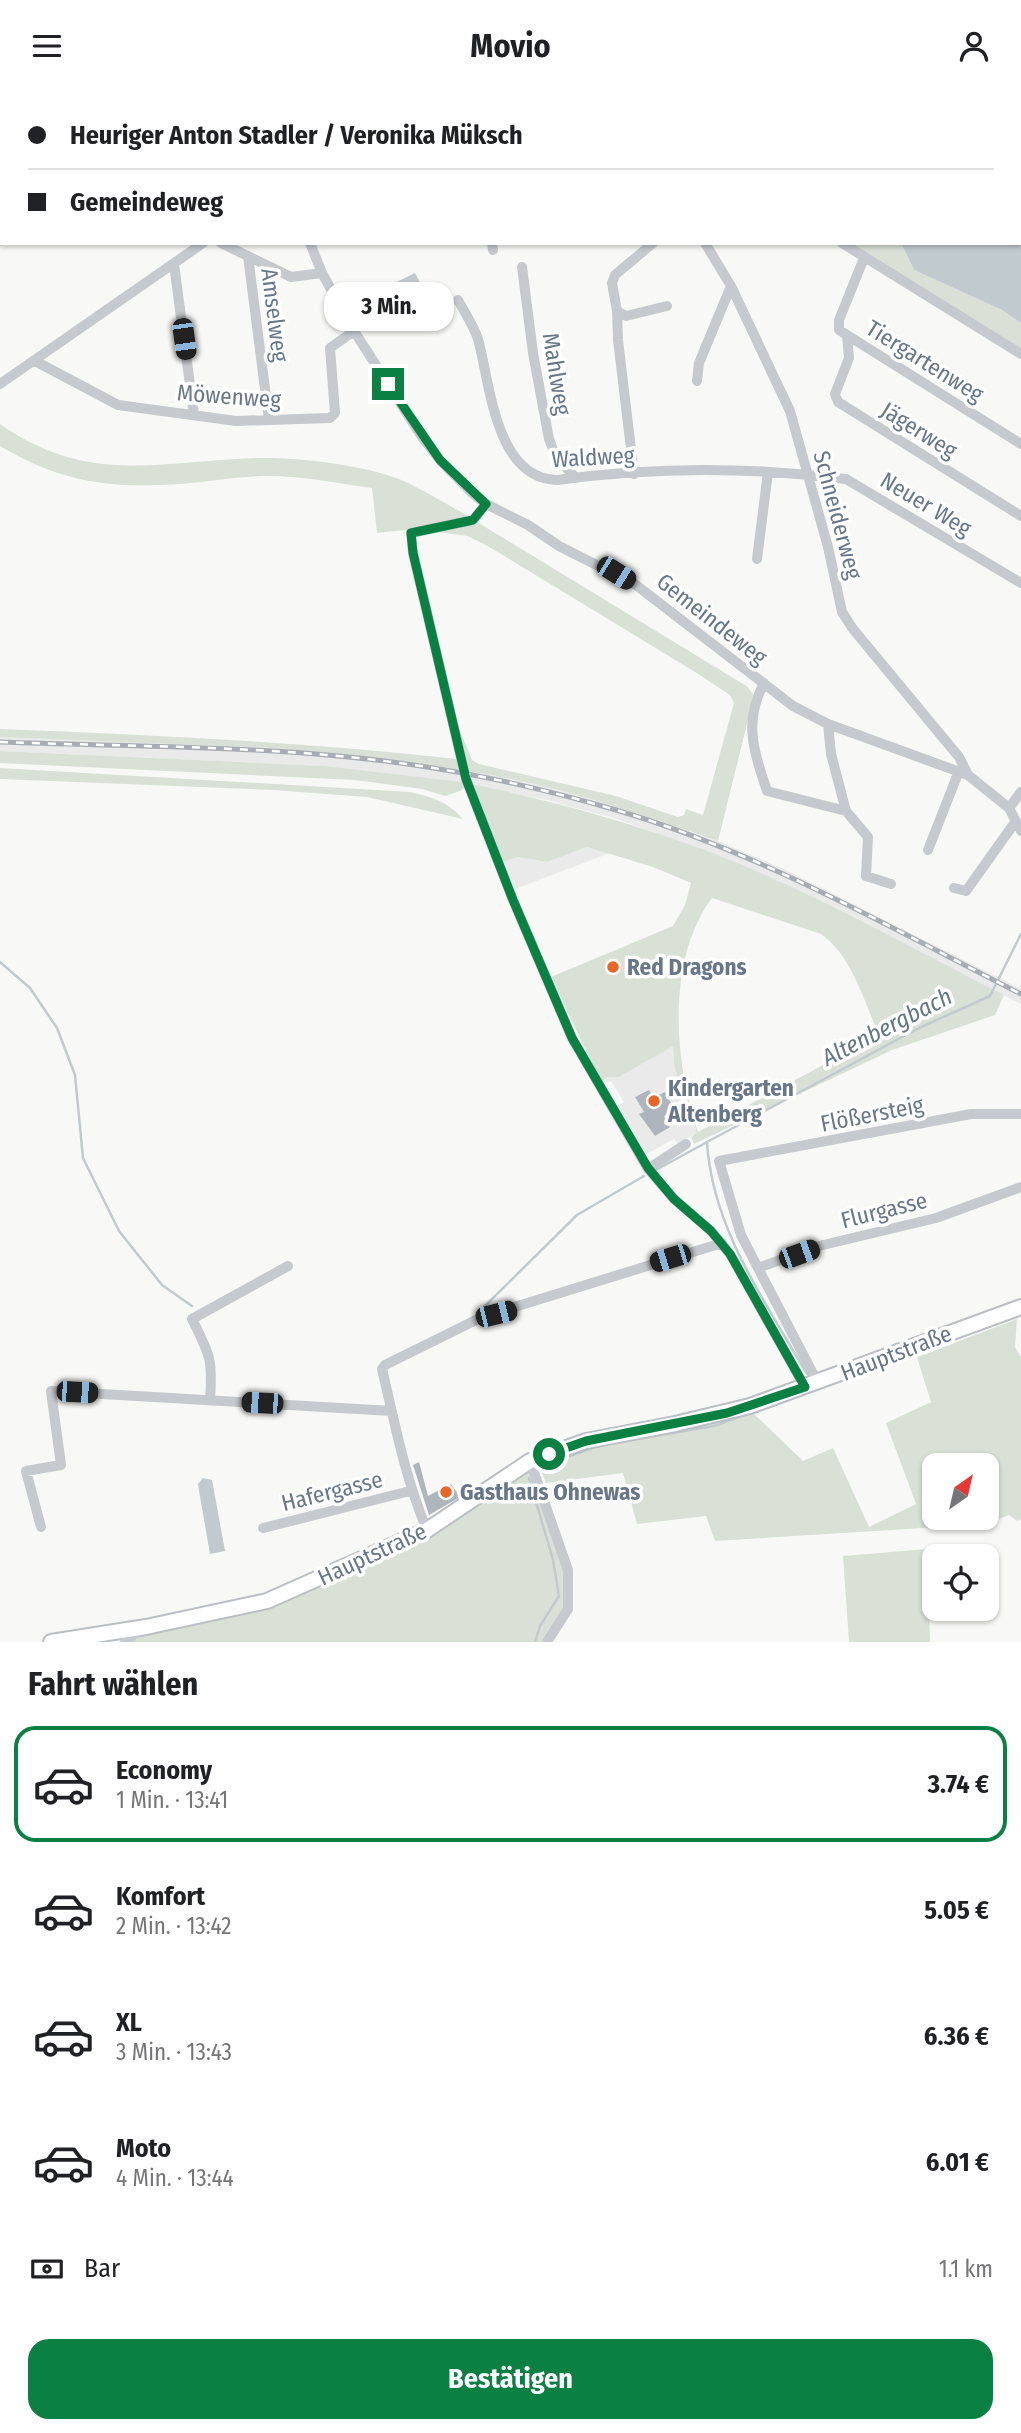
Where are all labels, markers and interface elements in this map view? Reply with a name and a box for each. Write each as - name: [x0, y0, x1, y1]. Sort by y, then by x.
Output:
- icon: menu: [28, 27, 66, 65]
- text: Movio: [470, 27, 551, 65]
- icon: person: [955, 27, 993, 65]
- text: Heuriger Anton Stadler / Veronika Müksch: [70, 120, 523, 151]
- text: Gemeindeweg: [70, 187, 223, 218]
- street label: Amselweg: [255, 267, 295, 364]
- callout: 3 Min.: [323, 282, 453, 331]
- text: 3 Min.: [361, 292, 417, 320]
- street label: Tiergartenweg: [861, 314, 989, 408]
- car: [171, 317, 198, 361]
- street label: Mahlweg: [537, 331, 577, 417]
- route end: [372, 368, 404, 400]
- street label: Möwenweg: [176, 378, 282, 414]
- street label: Jägerweg: [876, 396, 962, 464]
- street label: Waldweg: [551, 441, 635, 473]
- street label: Schneiderweg: [807, 448, 869, 582]
- street label: Neuer Weg: [875, 466, 977, 542]
- car: [593, 553, 640, 593]
- street label: Gemeindeweg: [651, 567, 773, 671]
- place label: Red Dragons: [627, 953, 747, 981]
- marker: Red Dragons: [605, 959, 621, 975]
- water label: Altenbergbach: [816, 982, 957, 1072]
- place label: Kindergarten Altenberg: [667, 1074, 794, 1128]
- street label: Flößersteig: [818, 1090, 926, 1138]
- marker: Kindergarten Altenberg: [646, 1093, 662, 1109]
- street label: Flurgasse: [838, 1186, 930, 1234]
- car: [776, 1237, 823, 1271]
- car: [647, 1242, 694, 1274]
- car: [474, 1299, 519, 1329]
- street label: Hauptstraße: [837, 1319, 955, 1387]
- car: [56, 1380, 99, 1404]
- car: [241, 1391, 284, 1415]
- route start: [533, 1438, 565, 1470]
- north arrow: [922, 1453, 999, 1529]
- map controls: [922, 1453, 999, 1621]
- street label: Hafergasse: [278, 1465, 386, 1517]
- place label: Gasthaus Ohnewas: [460, 1478, 640, 1506]
- marker: Gasthaus Ohnewas: [438, 1484, 454, 1500]
- street label: Hauptstraße: [313, 1517, 431, 1591]
- button: locate: [922, 1544, 999, 1621]
- text: Fahrt wählen: [28, 1665, 198, 1703]
- icon: car: [32, 1753, 95, 1816]
- text: Economy: [116, 1755, 212, 1786]
- text: 3.74 €: [928, 1769, 989, 1800]
- text: 1 Min. · 13:41: [116, 1786, 228, 1814]
- icon: car: [32, 1879, 95, 1942]
- text: Komfort: [116, 1881, 205, 1912]
- text: 5.05 €: [924, 1895, 989, 1926]
- text: 2 Min. · 13:42: [116, 1912, 231, 1940]
- icon: car: [32, 2005, 95, 2068]
- text: XL: [116, 2007, 142, 2038]
- text: 6.36 €: [924, 2021, 989, 2052]
- text: 3 Min. · 13:43: [116, 2038, 232, 2066]
- icon: car: [32, 2131, 95, 2194]
- text: Moto: [116, 2133, 171, 2164]
- text: 6.01 €: [926, 2147, 989, 2178]
- text: 4 Min. · 13:44: [116, 2164, 234, 2192]
- icon: cash: [28, 2250, 66, 2288]
- text: Bar: [84, 2253, 120, 2284]
- text: 1.1 km: [939, 2255, 993, 2283]
- button: Bestätigen: [28, 2339, 993, 2419]

